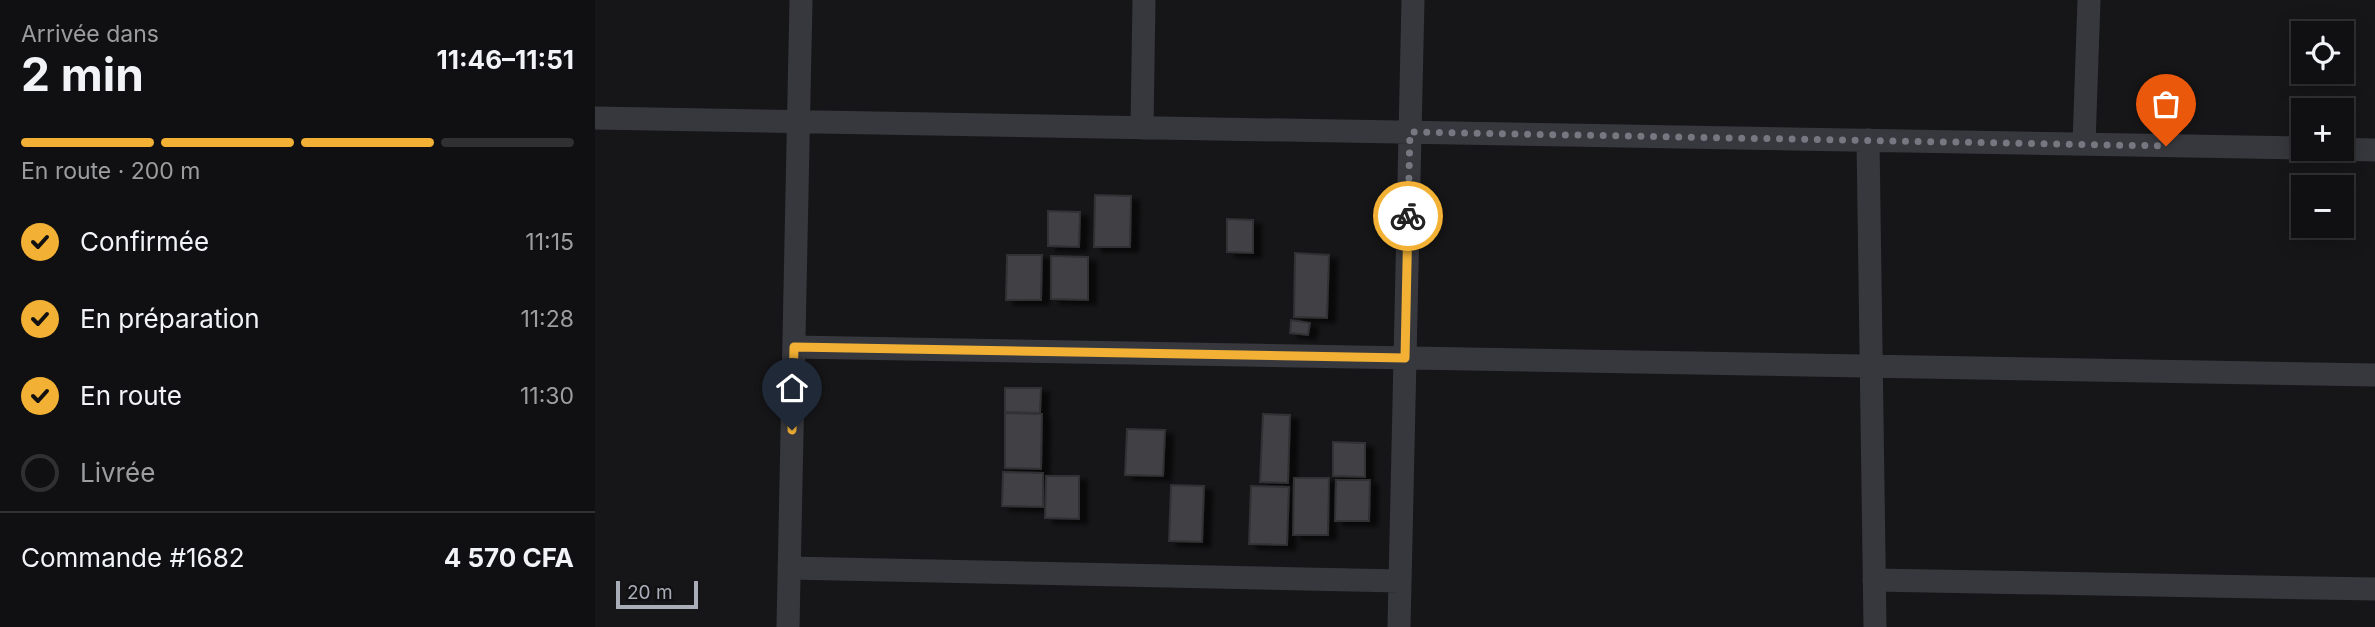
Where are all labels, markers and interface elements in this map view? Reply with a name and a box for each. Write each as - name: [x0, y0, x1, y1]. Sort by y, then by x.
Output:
- text: Arrivée dans: [21, 20, 159, 48]
- map controls: [2291, 21, 2354, 238]
- button: locate: [2291, 21, 2354, 84]
- text: 11:46–11:51: [436, 44, 574, 75]
- text: 2 min: [21, 46, 144, 102]
- pin: [2136, 74, 2196, 146]
- icon: bag: [2147, 85, 2185, 123]
- button: +: [2291, 98, 2354, 161]
- text: En route · 200 m: [21, 157, 201, 185]
- button: −: [2291, 175, 2354, 238]
- courier: [1373, 181, 1443, 251]
- icon: bike: [1389, 197, 1427, 235]
- icon: check: [21, 223, 59, 261]
- text: Confirmée: [80, 226, 209, 257]
- text: 11:15: [525, 228, 574, 256]
- icon: check: [21, 300, 59, 338]
- text: En préparation: [80, 303, 260, 334]
- text: 11:28: [520, 305, 574, 333]
- pin: [762, 358, 822, 430]
- icon: home: [773, 369, 811, 407]
- icon: check: [21, 377, 59, 415]
- text: En route: [80, 380, 182, 411]
- text: 11:30: [520, 382, 574, 410]
- text: Livrée: [80, 457, 155, 488]
- text: Commande #1682: [21, 542, 245, 573]
- text: 4 570 CFA: [444, 542, 574, 573]
- scale bar: [616, 578, 698, 610]
- text: 20 m: [627, 581, 673, 604]

